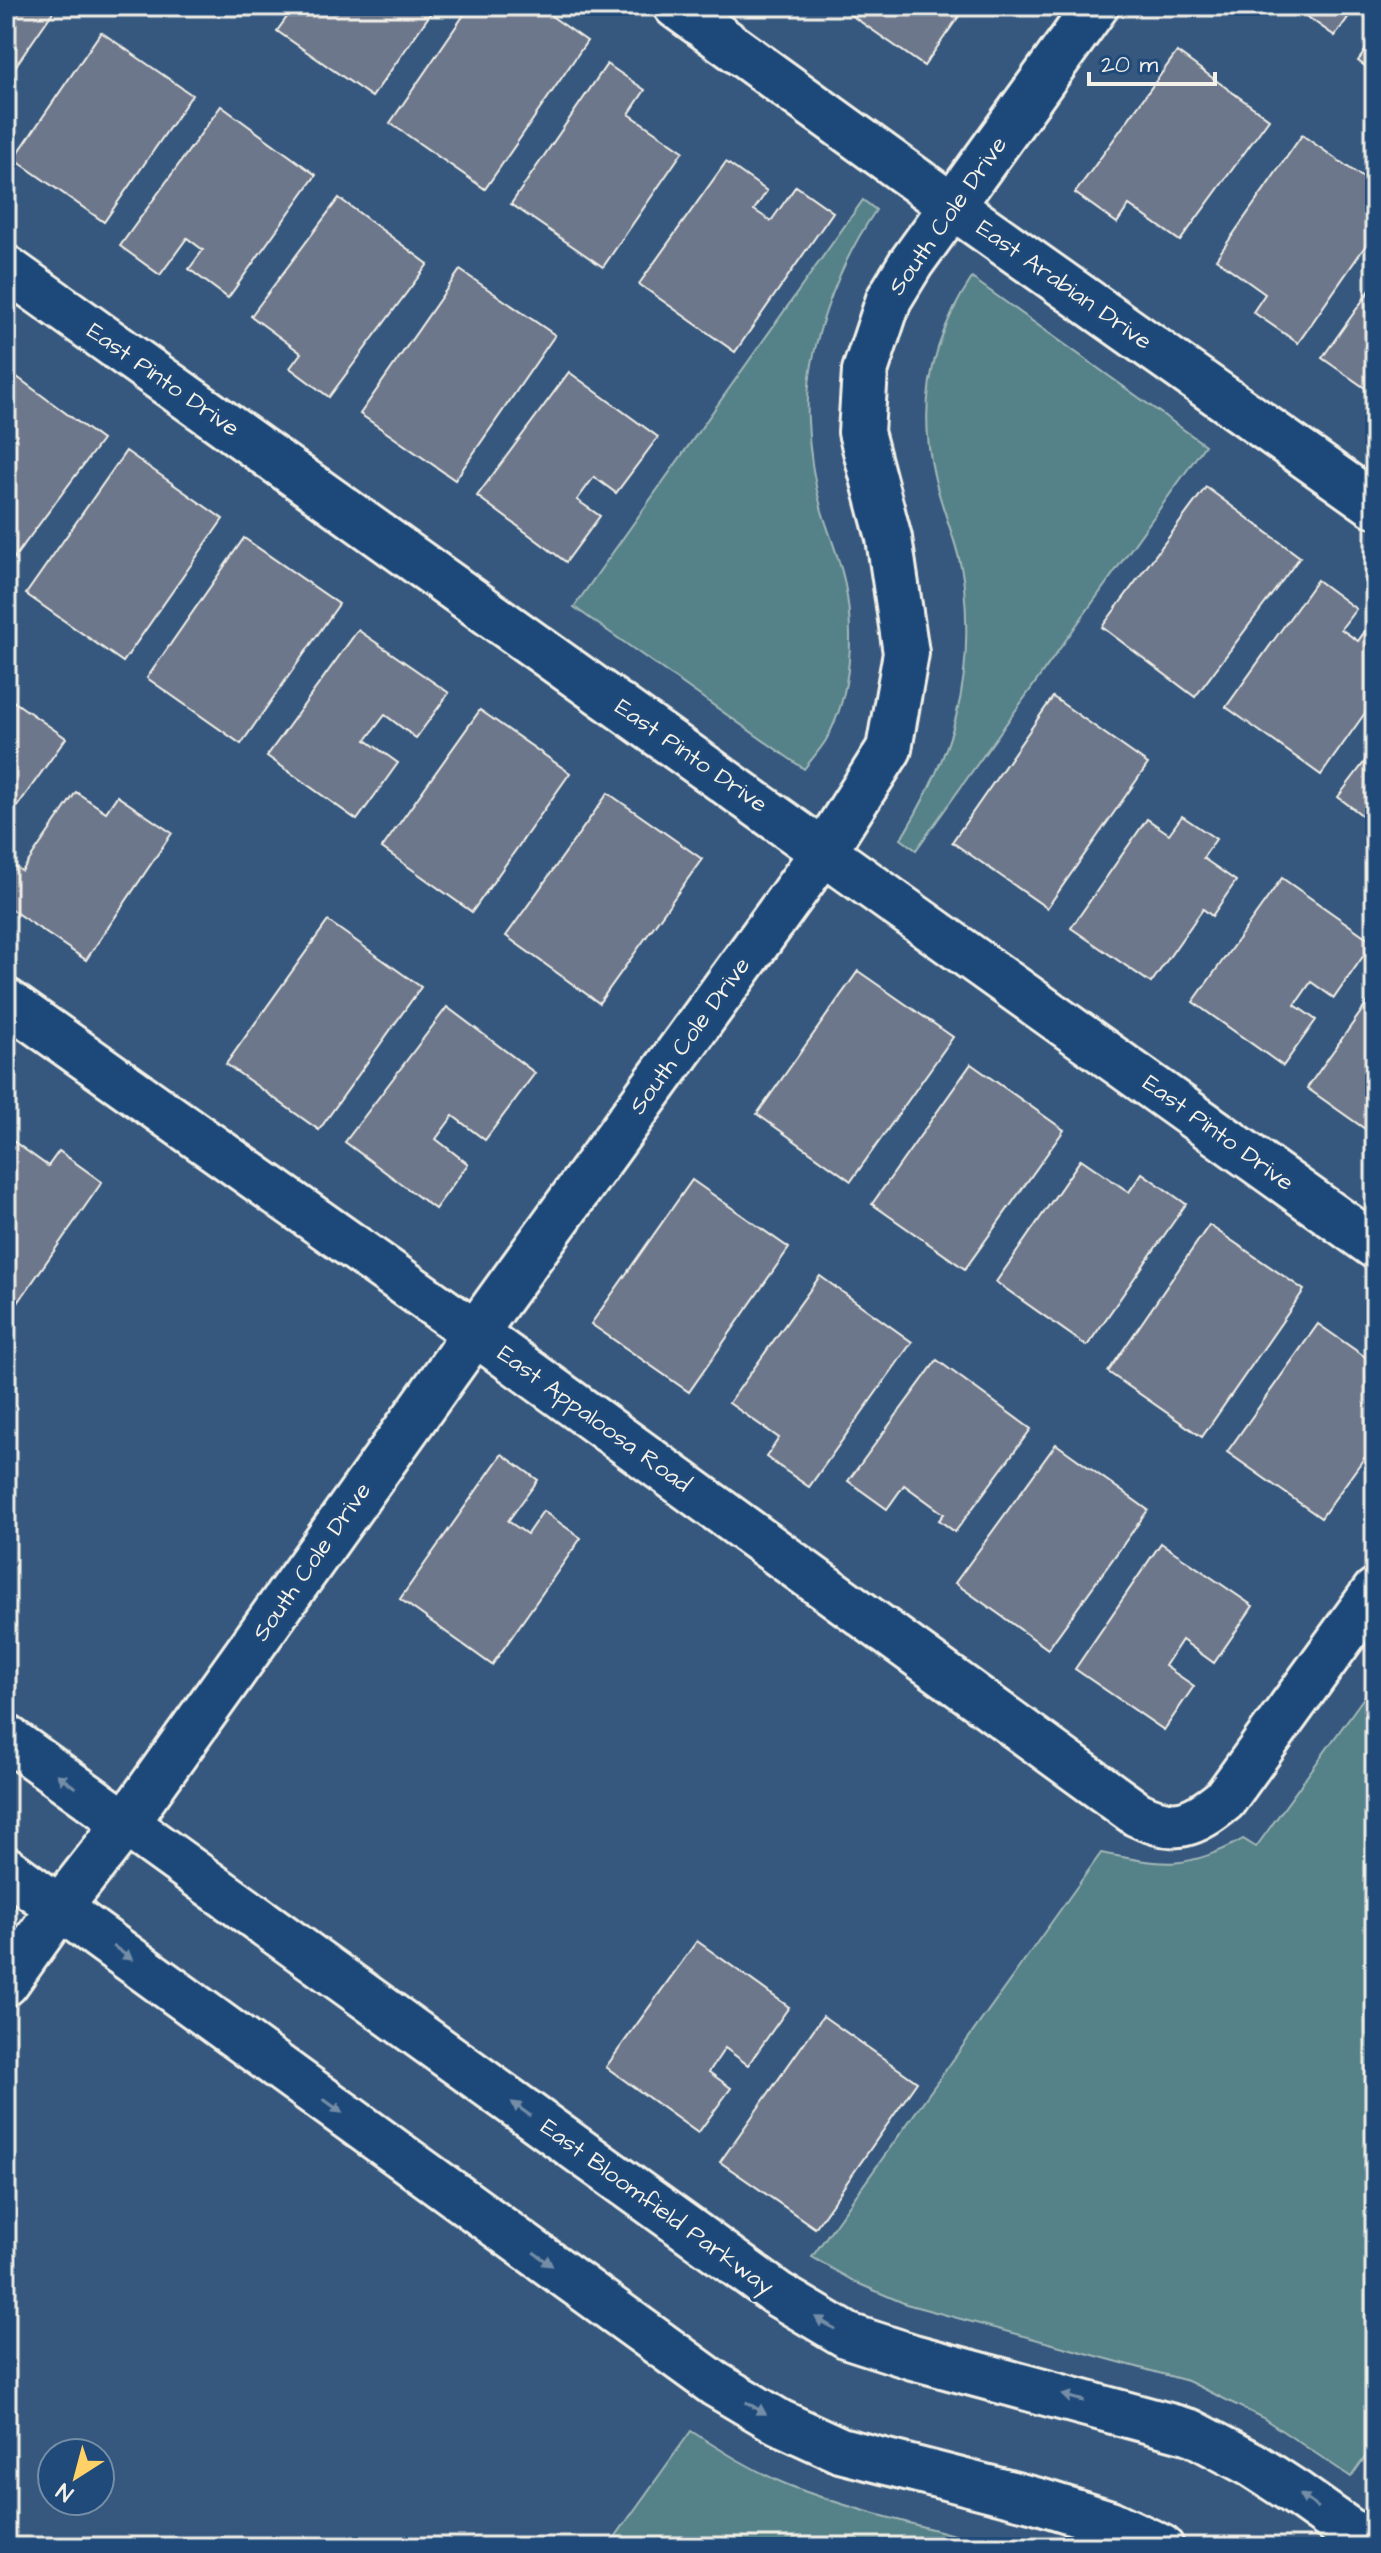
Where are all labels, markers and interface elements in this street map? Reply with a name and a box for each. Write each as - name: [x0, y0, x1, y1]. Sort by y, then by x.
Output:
- scale bar: [1089, 36, 1215, 86]
- text: 20 m: [1101, 48, 1158, 82]
- street label: South Cole Drive: [880, 130, 1016, 302]
- street label: East Arabian Drive: [969, 212, 1159, 358]
- street label: East Pinto Drive: [80, 315, 246, 445]
- street label: East Pinto Drive: [608, 691, 774, 821]
- street label: South Cole Drive: [621, 950, 759, 1122]
- street label: East Pinto Drive: [1135, 1067, 1301, 1199]
- street label: East Appaloosa Road: [490, 1337, 698, 1501]
- street label: South Cole Drive: [244, 1476, 380, 1648]
- one-way arrow: [55, 1773, 76, 1789]
- one-way arrow: [113, 1944, 133, 1960]
- one-way arrow: [323, 2097, 343, 2113]
- one-way arrow: [510, 2101, 531, 2117]
- street label: East Bloomfield Parkway: [533, 2111, 781, 2304]
- one-way arrow: [533, 2250, 554, 2266]
- one-way arrow: [814, 2316, 836, 2330]
- one-way arrow: [1060, 2392, 1085, 2404]
- one-way arrow: [745, 2401, 767, 2415]
- north arrow: [36, 2437, 116, 2517]
- text: N: [50, 2475, 80, 2509]
- one-way arrow: [1298, 2494, 1319, 2510]

